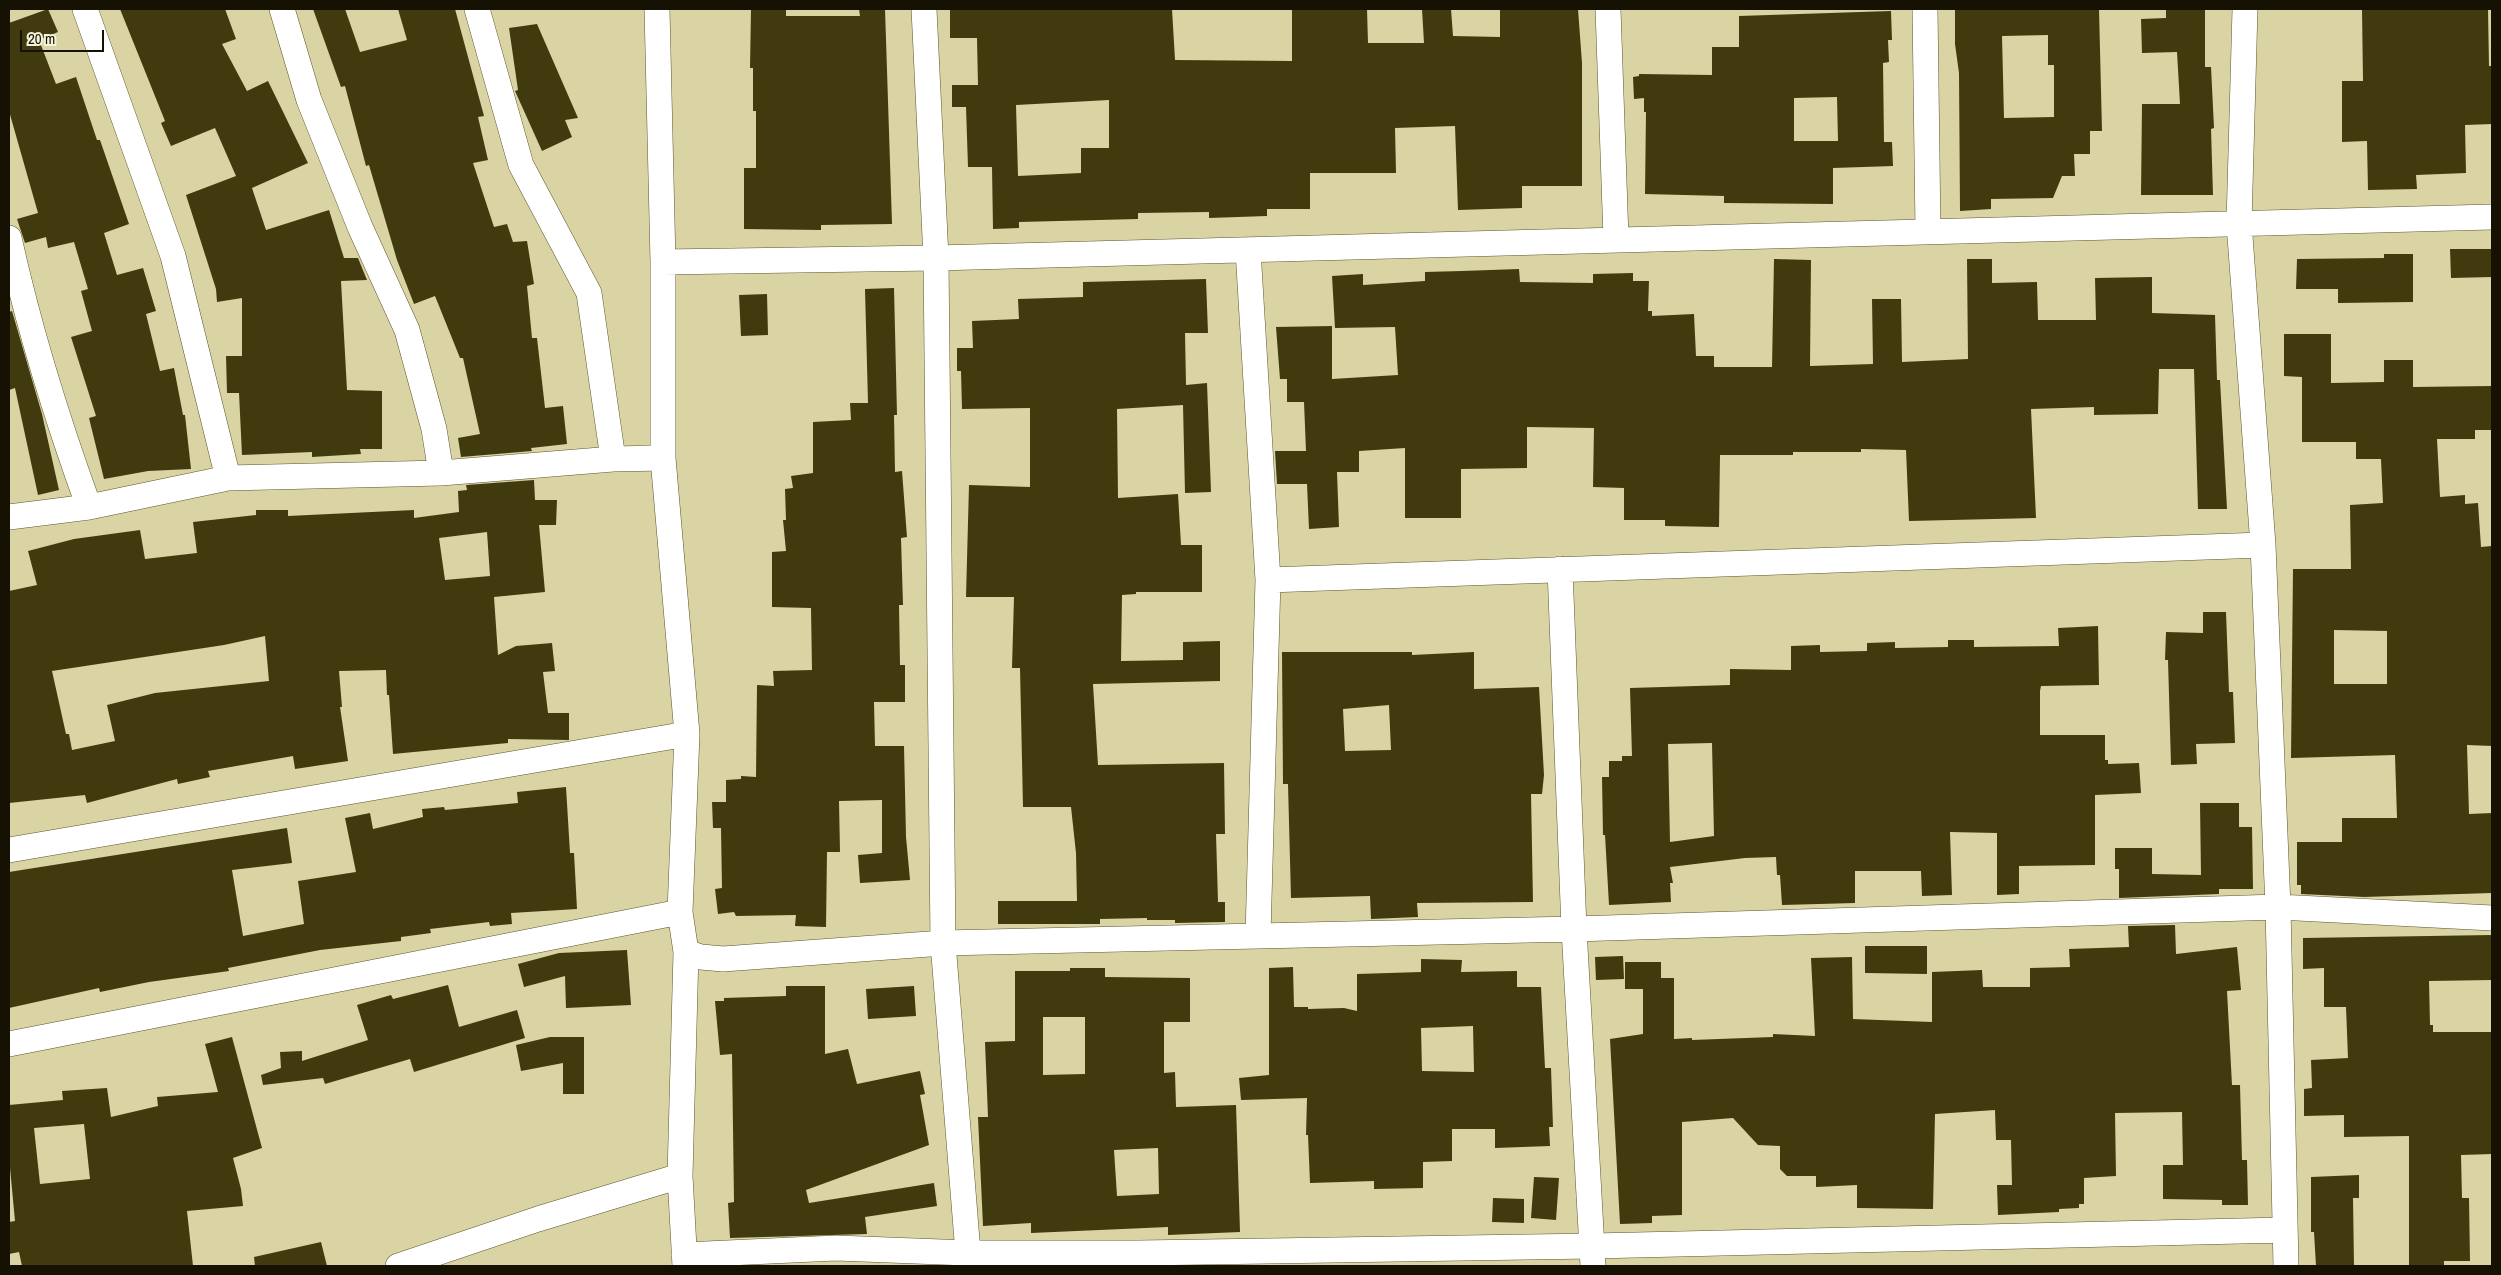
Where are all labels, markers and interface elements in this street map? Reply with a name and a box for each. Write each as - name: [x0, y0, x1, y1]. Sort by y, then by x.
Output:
- scale bar: [22, 20, 106, 52]
- text: 20 m: [28, 28, 55, 49]

